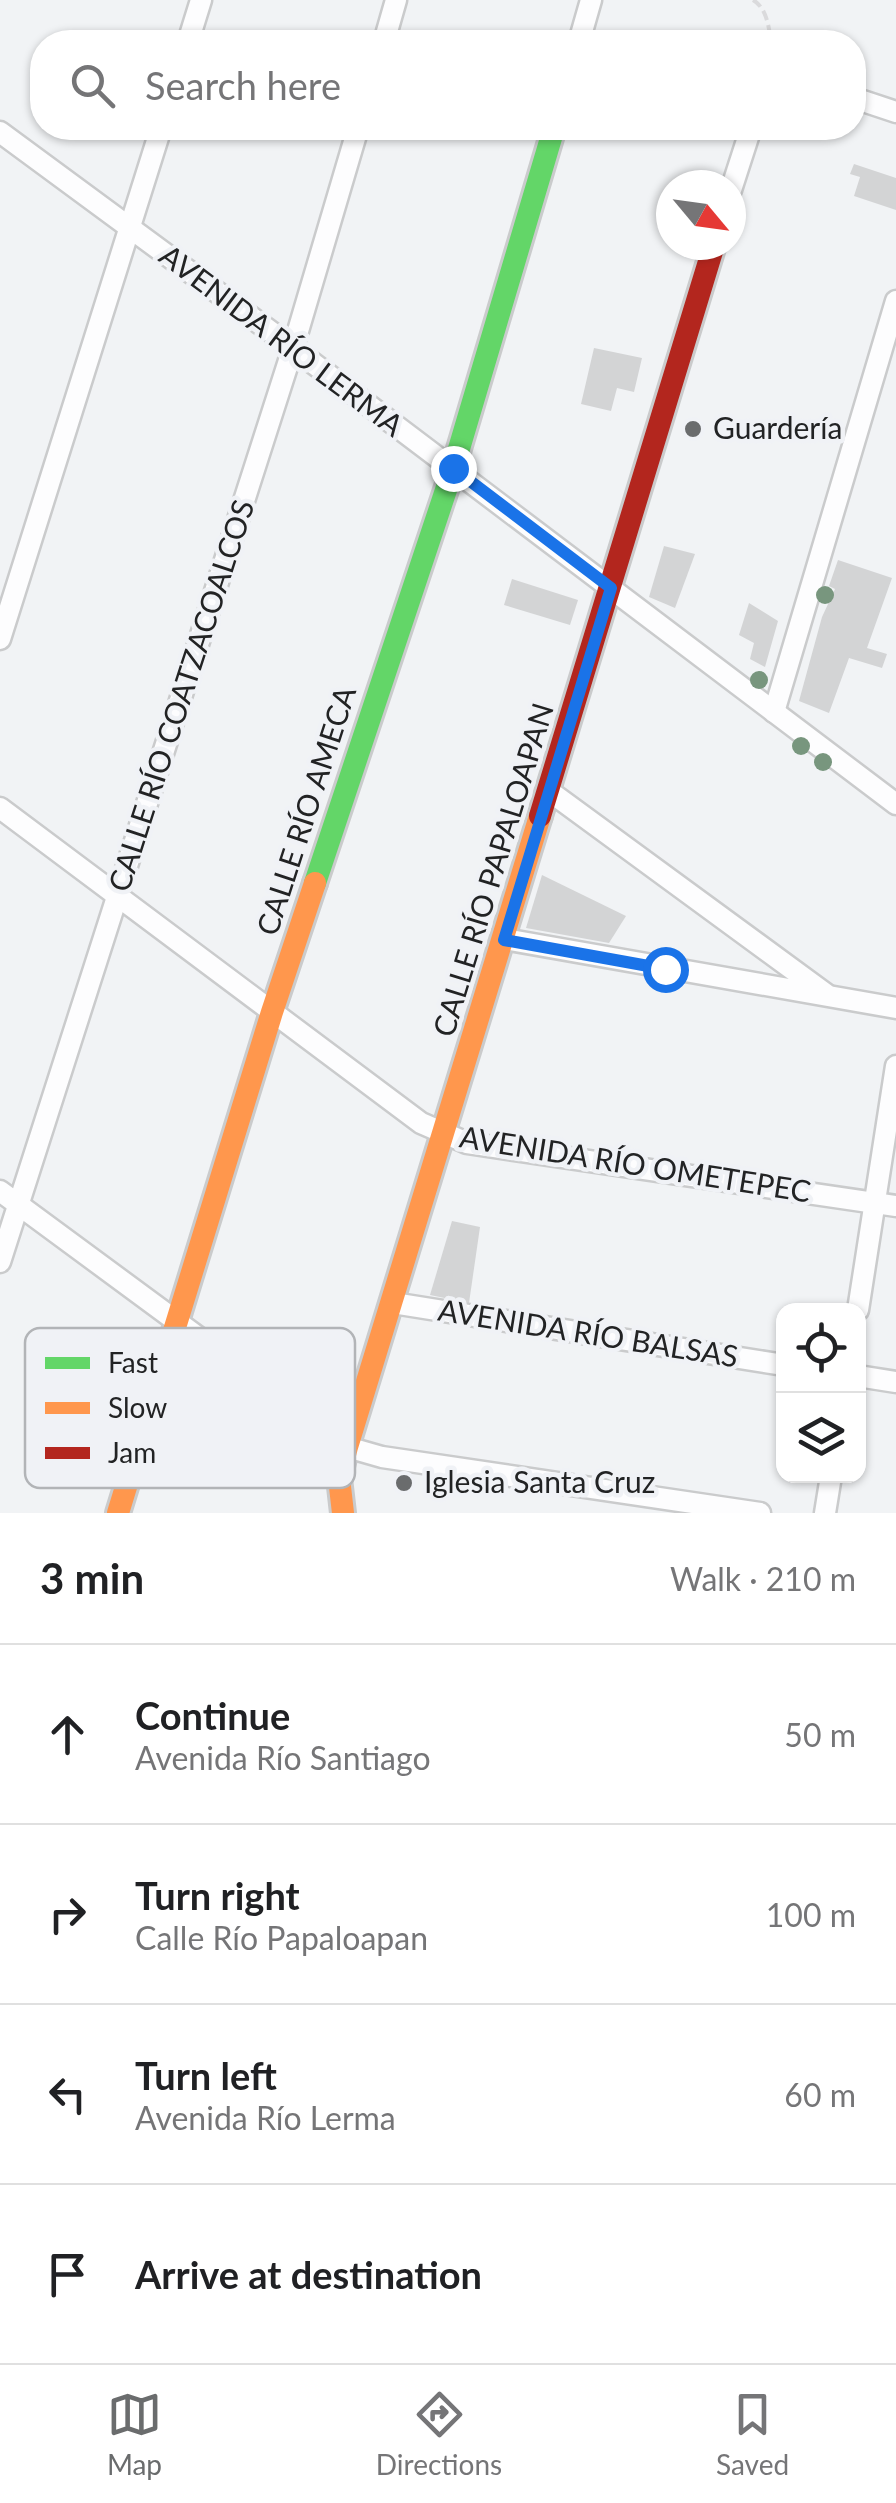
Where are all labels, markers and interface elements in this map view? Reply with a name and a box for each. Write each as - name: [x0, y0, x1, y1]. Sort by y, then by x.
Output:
- search box: [30, 30, 866, 140]
- icon: search: [65, 58, 120, 113]
- text: Search here: [145, 62, 341, 108]
- north arrow: [656, 170, 746, 260]
- street label: AVENIDA RÍO LERMA: [153, 236, 412, 443]
- place label: Guardería: [713, 409, 842, 445]
- marker: Guardería: [682, 418, 704, 440]
- route end: [431, 446, 477, 492]
- street label: CALLE RÍO COATZACOALCOS: [100, 495, 260, 896]
- street label: CALLE RÍO AMECA: [248, 681, 363, 939]
- street label: CALLE RÍO PAPALOAPAN: [424, 698, 560, 1040]
- route start: [643, 947, 689, 993]
- street label: AVENIDA RÍO OMETEPEC: [457, 1117, 813, 1209]
- street label: AVENIDA RÍO BALSAS: [436, 1291, 741, 1374]
- map controls: [776, 1303, 866, 1483]
- button: locate: [776, 1303, 866, 1393]
- legend: [25, 1328, 355, 1488]
- text: Fast: [108, 1345, 158, 1379]
- text: Slow: [108, 1390, 167, 1424]
- button: layers: [776, 1393, 866, 1483]
- text: Jam: [108, 1435, 156, 1469]
- place label: Iglesia Santa Cruz: [424, 1463, 655, 1499]
- marker: Iglesia Santa Cruz: [393, 1472, 415, 1494]
- text: 3 min: [40, 1553, 144, 1603]
- text: Walk · 210 m: [670, 1559, 856, 1598]
- text: Continue: [135, 1692, 290, 1738]
- icon: ahead: [40, 1707, 95, 1762]
- text: 50 m: [784, 1715, 856, 1754]
- text: Avenida Río Santiago: [135, 1738, 431, 1777]
- text: Turn right: [135, 1872, 300, 1918]
- icon: right: [40, 1887, 95, 1942]
- text: 100 m: [766, 1895, 856, 1934]
- text: Calle Río Papaloapan: [135, 1918, 428, 1957]
- text: Turn left: [135, 2052, 277, 2098]
- icon: left: [40, 2067, 95, 2122]
- text: 60 m: [784, 2075, 856, 2114]
- text: Avenida Río Lerma: [135, 2098, 396, 2137]
- icon: arrive: [40, 2247, 95, 2302]
- text: Arrive at destination: [135, 2251, 482, 2297]
- tab: Map: [107, 2387, 162, 2481]
- tab: Directions: [376, 2387, 502, 2481]
- tab: Saved: [716, 2387, 789, 2481]

